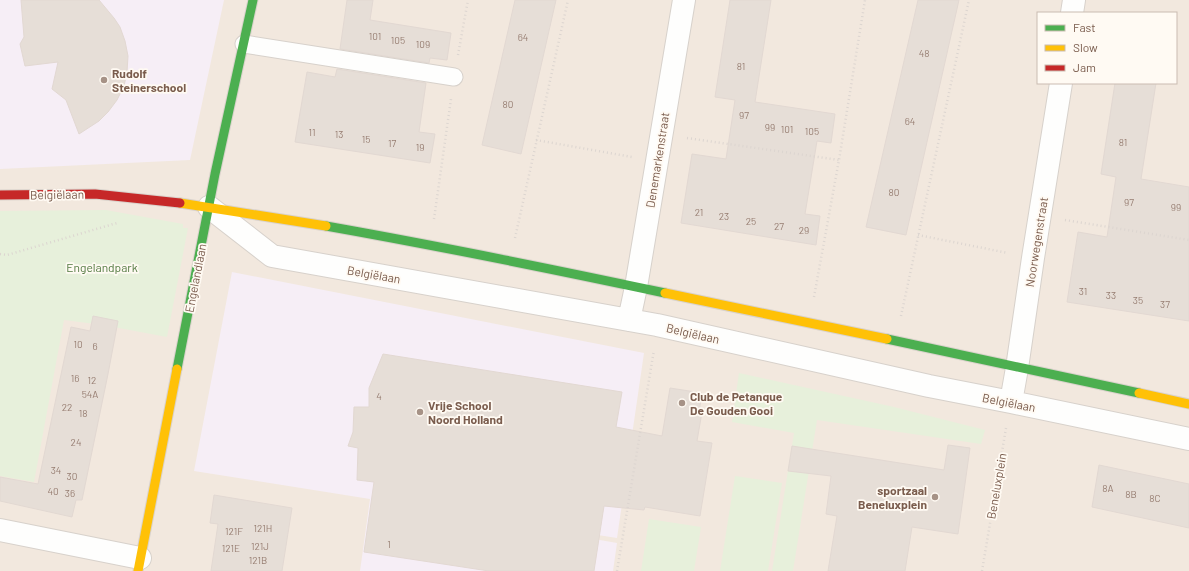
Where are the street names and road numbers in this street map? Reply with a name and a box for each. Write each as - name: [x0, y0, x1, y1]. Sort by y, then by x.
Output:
- street label: Denemarkenstraat: [643, 111, 671, 209]
- street label: Belgiëlaan: [30, 187, 84, 201]
- street label: Noorwegenstraat: [1022, 196, 1050, 288]
- street label: Engelandlaan: [181, 242, 209, 314]
- street label: Belgiëlaan: [346, 262, 402, 286]
- street label: Belgiëlaan: [665, 320, 721, 346]
- street label: Belgiëlaan: [981, 390, 1037, 414]
- street label: Beneluxplein: [983, 452, 1009, 520]

